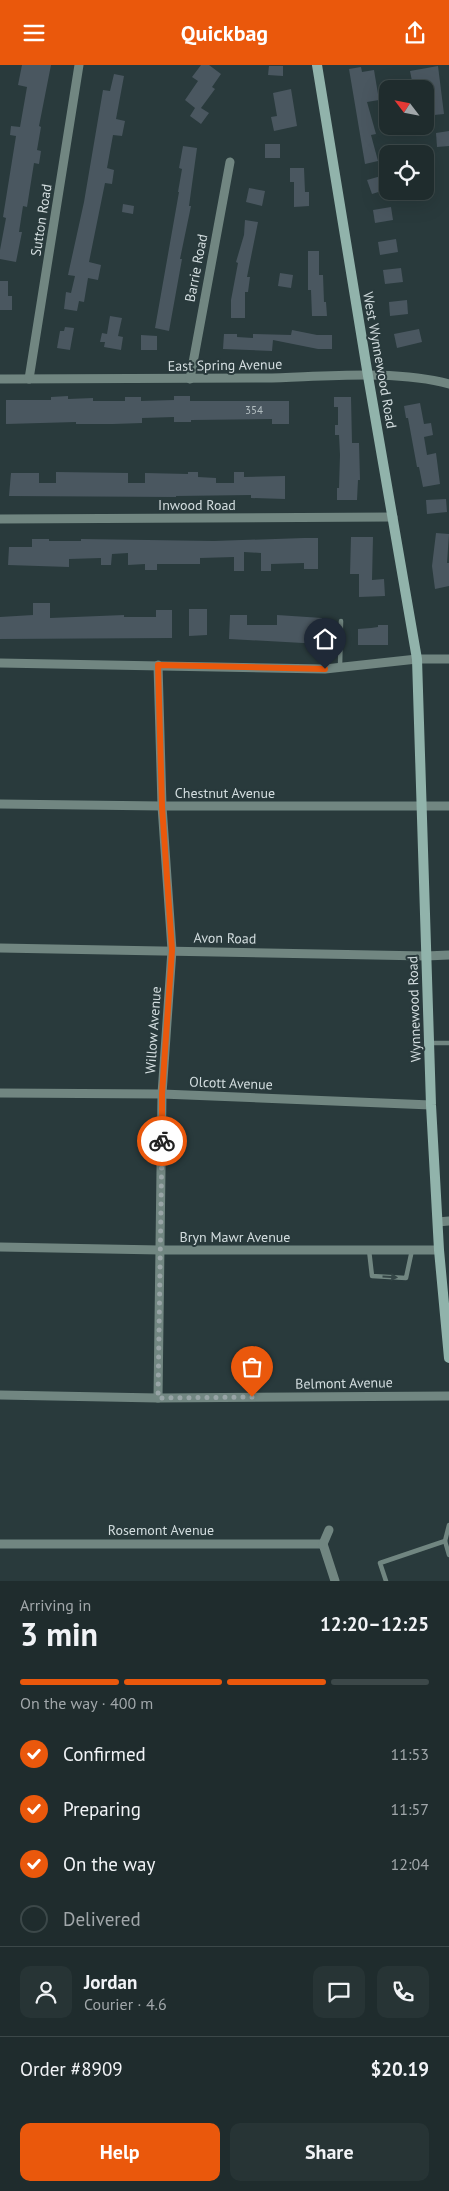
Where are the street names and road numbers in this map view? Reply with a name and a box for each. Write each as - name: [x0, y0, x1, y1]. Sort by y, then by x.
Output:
- street label: Sutton Road: [26, 183, 56, 257]
- street label: Barrie Road: [181, 232, 211, 304]
- street label: West Wynnewood Road: [359, 290, 401, 430]
- street label: East Spring Avenue: [168, 355, 282, 375]
- street label: Inwood Road: [158, 496, 236, 514]
- street label: Chestnut Avenue: [175, 784, 275, 802]
- street label: Avon Road: [193, 928, 257, 948]
- street label: Wynnewood Road: [403, 956, 425, 1062]
- street label: Willow Avenue: [141, 986, 165, 1074]
- street label: Olcott Avenue: [189, 1073, 273, 1093]
- street label: Bryn Mawr Avenue: [180, 1228, 290, 1246]
- street label: Belmont Avenue: [295, 1373, 393, 1393]
- street label: Rosemont Avenue: [108, 1521, 214, 1539]

